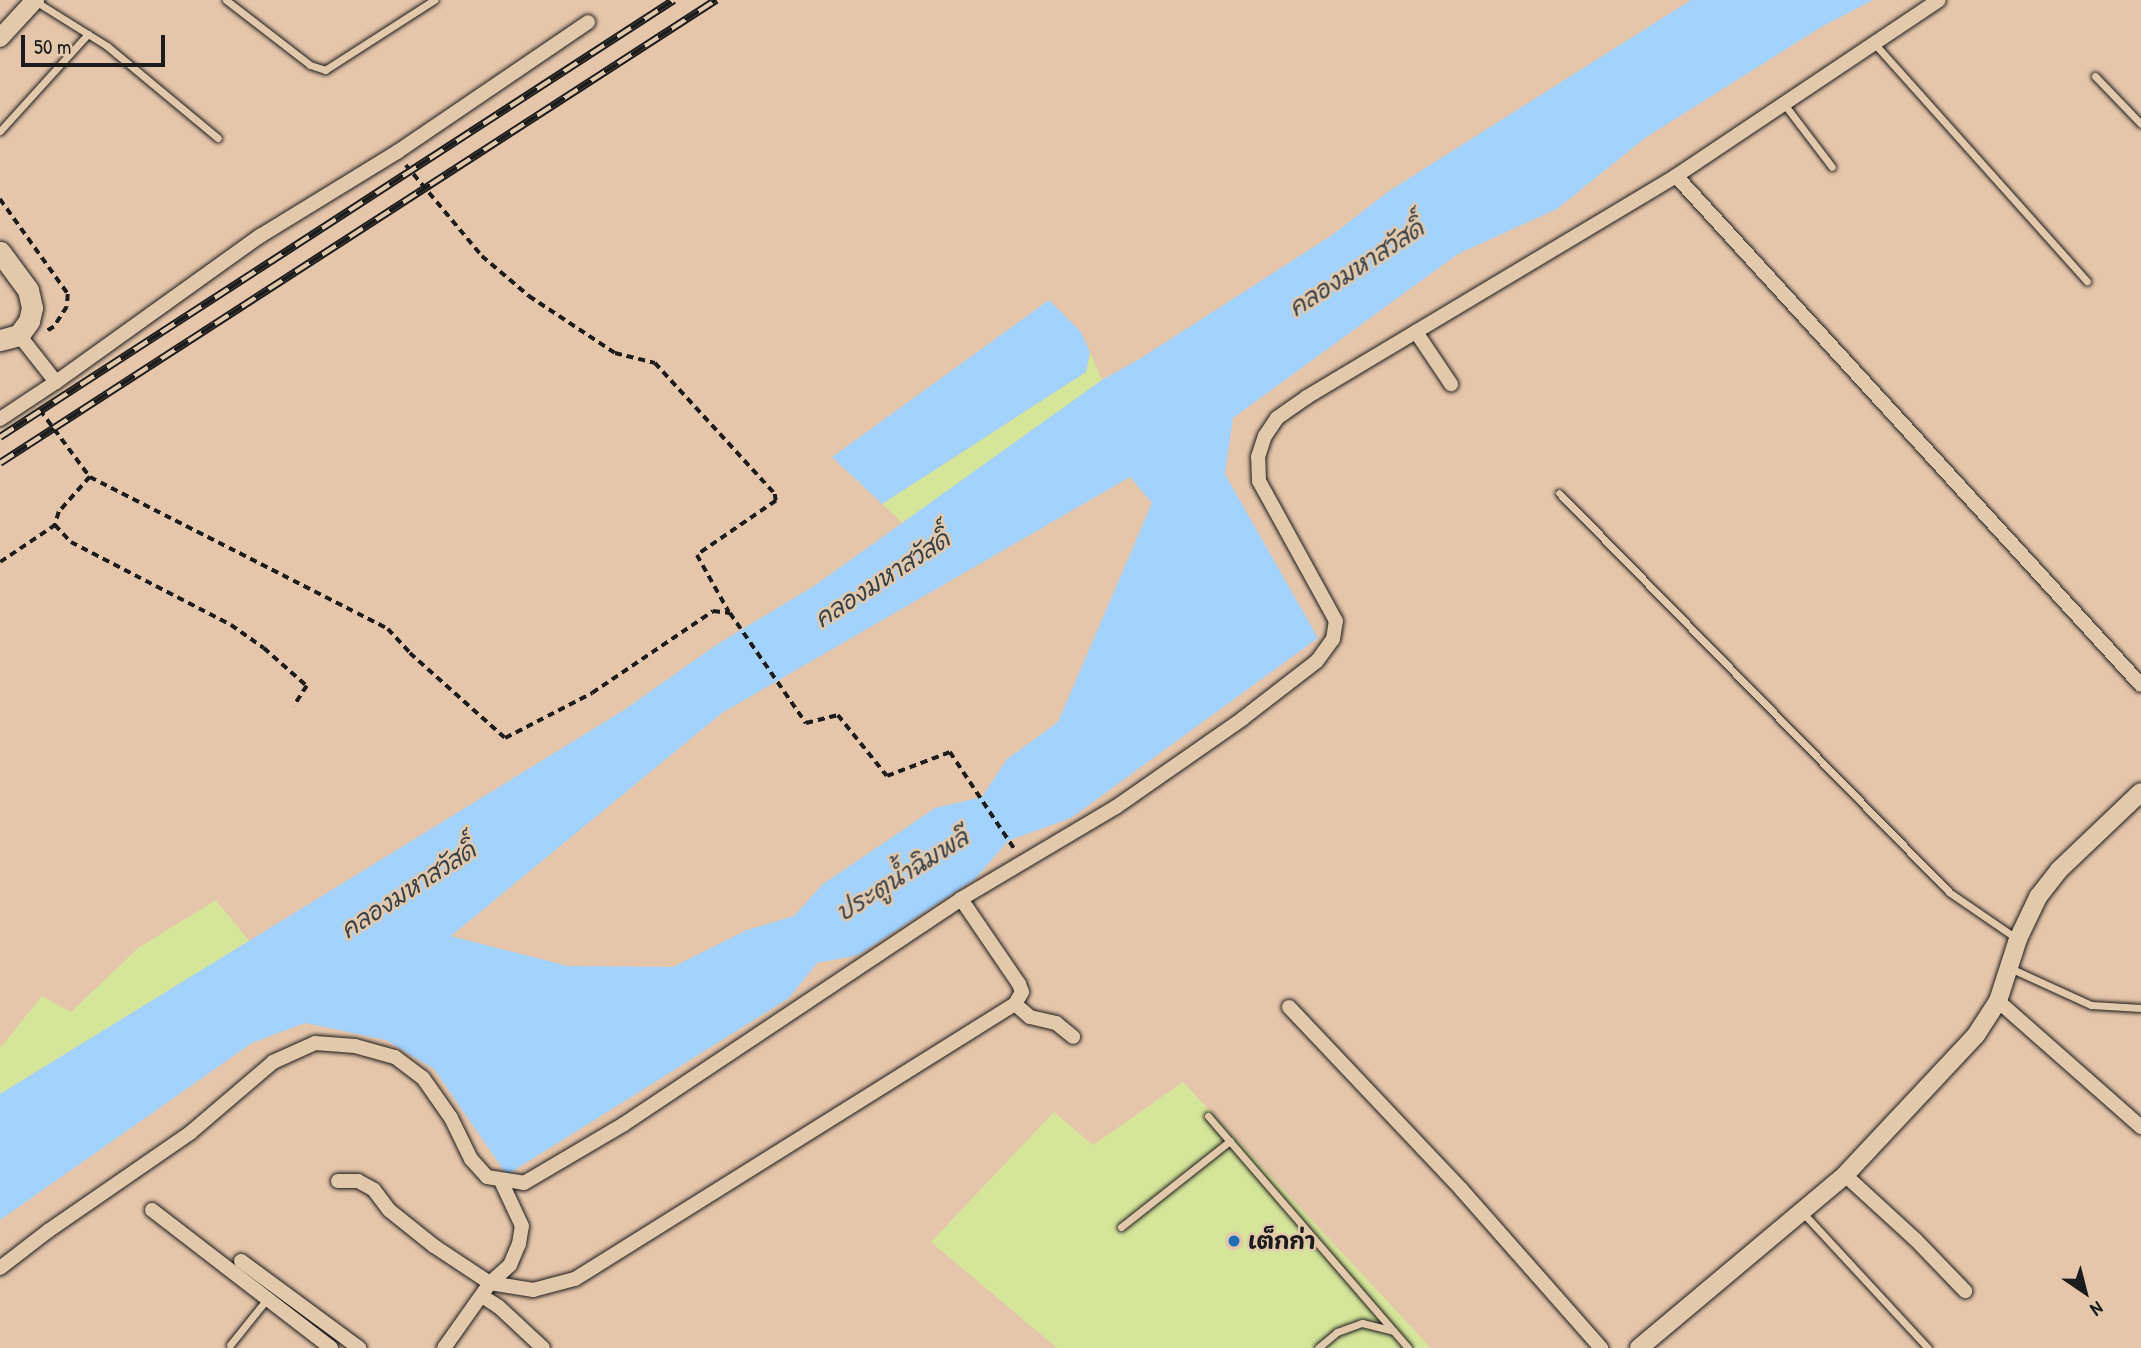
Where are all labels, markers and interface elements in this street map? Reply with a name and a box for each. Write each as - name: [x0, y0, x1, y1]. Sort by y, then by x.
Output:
- scale bar: [24, 21, 168, 65]
- text: 50 m: [34, 32, 71, 61]
- water label: คลองมหาสวัสดิ์: [1283, 214, 1429, 322]
- water label: คลองมหาสวัสดิ์: [809, 525, 955, 633]
- water label: ประตูน้ำฉิมพลี: [830, 823, 974, 927]
- water label: คลองมหาสวัสดิ์: [335, 836, 481, 944]
- place label: เต็กก่า: [1248, 1227, 1315, 1255]
- marker: เต็กก่า: [1226, 1233, 1242, 1249]
- north arrow: [2050, 1257, 2120, 1327]
- text: N: [2085, 1296, 2109, 1323]

